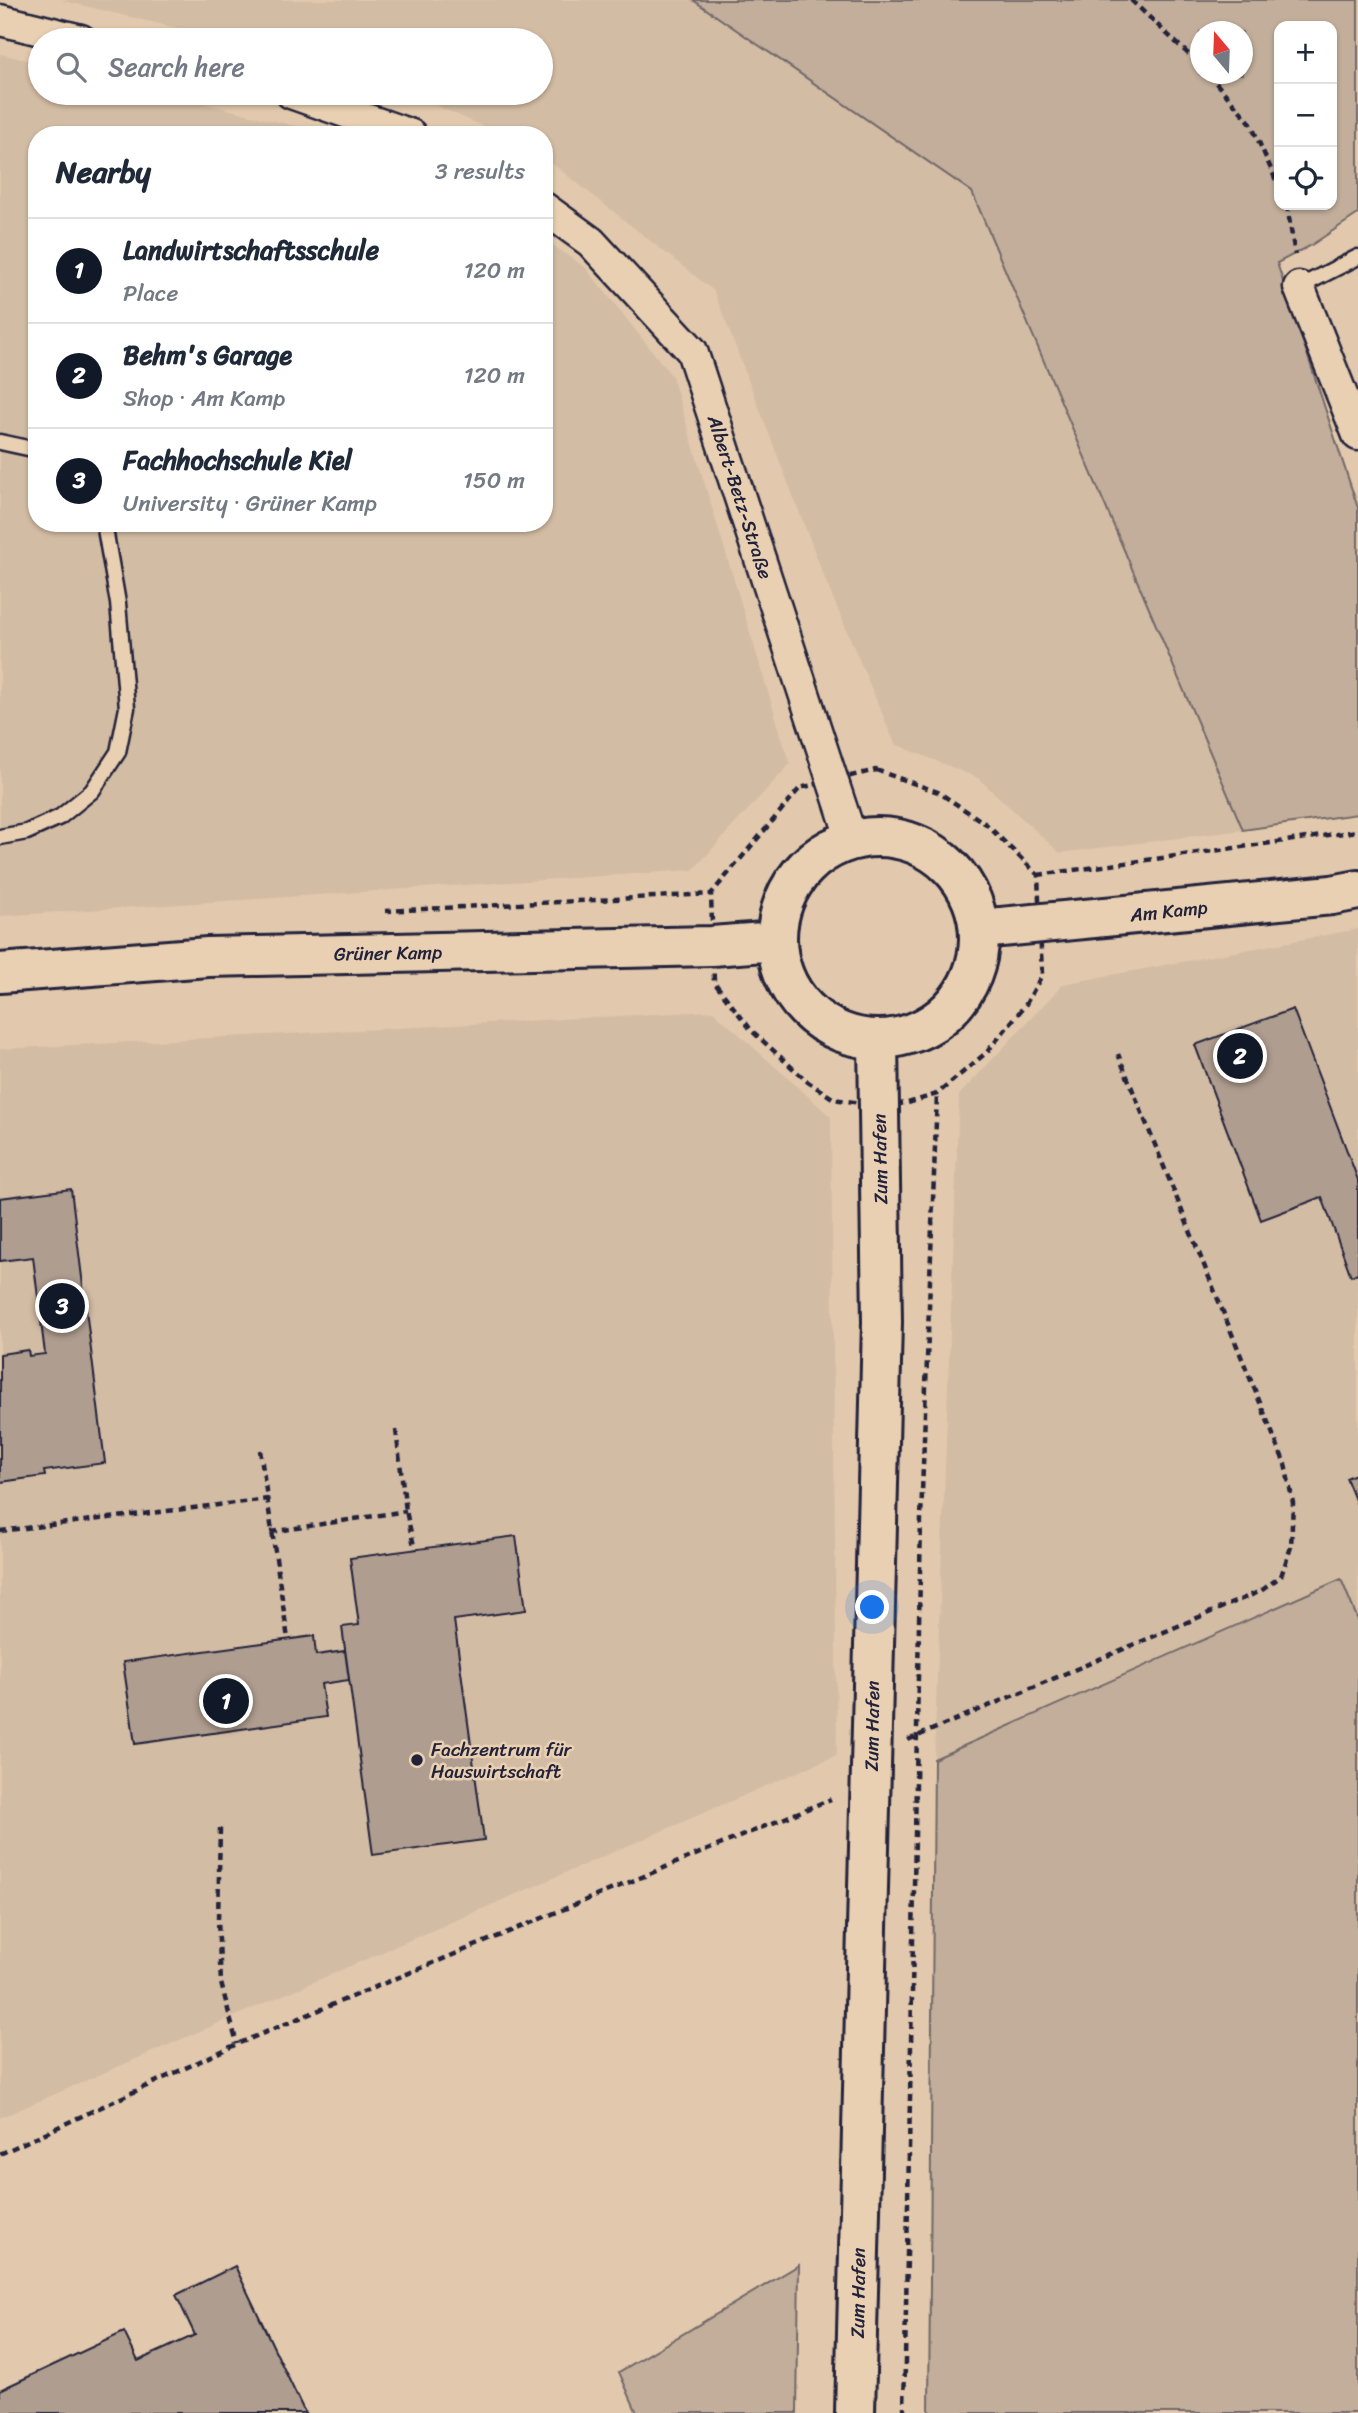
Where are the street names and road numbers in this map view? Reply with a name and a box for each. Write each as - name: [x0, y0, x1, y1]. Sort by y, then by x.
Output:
- street label: Albert-Betz-Straße: [698, 410, 782, 584]
- street label: Am Kamp: [1128, 891, 1209, 932]
- street label: Grüner Kamp: [334, 936, 442, 970]
- street label: Zum Hafen: [863, 1113, 897, 1205]
- street label: Zum Hafen: [855, 1680, 889, 1772]
- street label: Zum Hafen: [841, 2247, 875, 2339]

